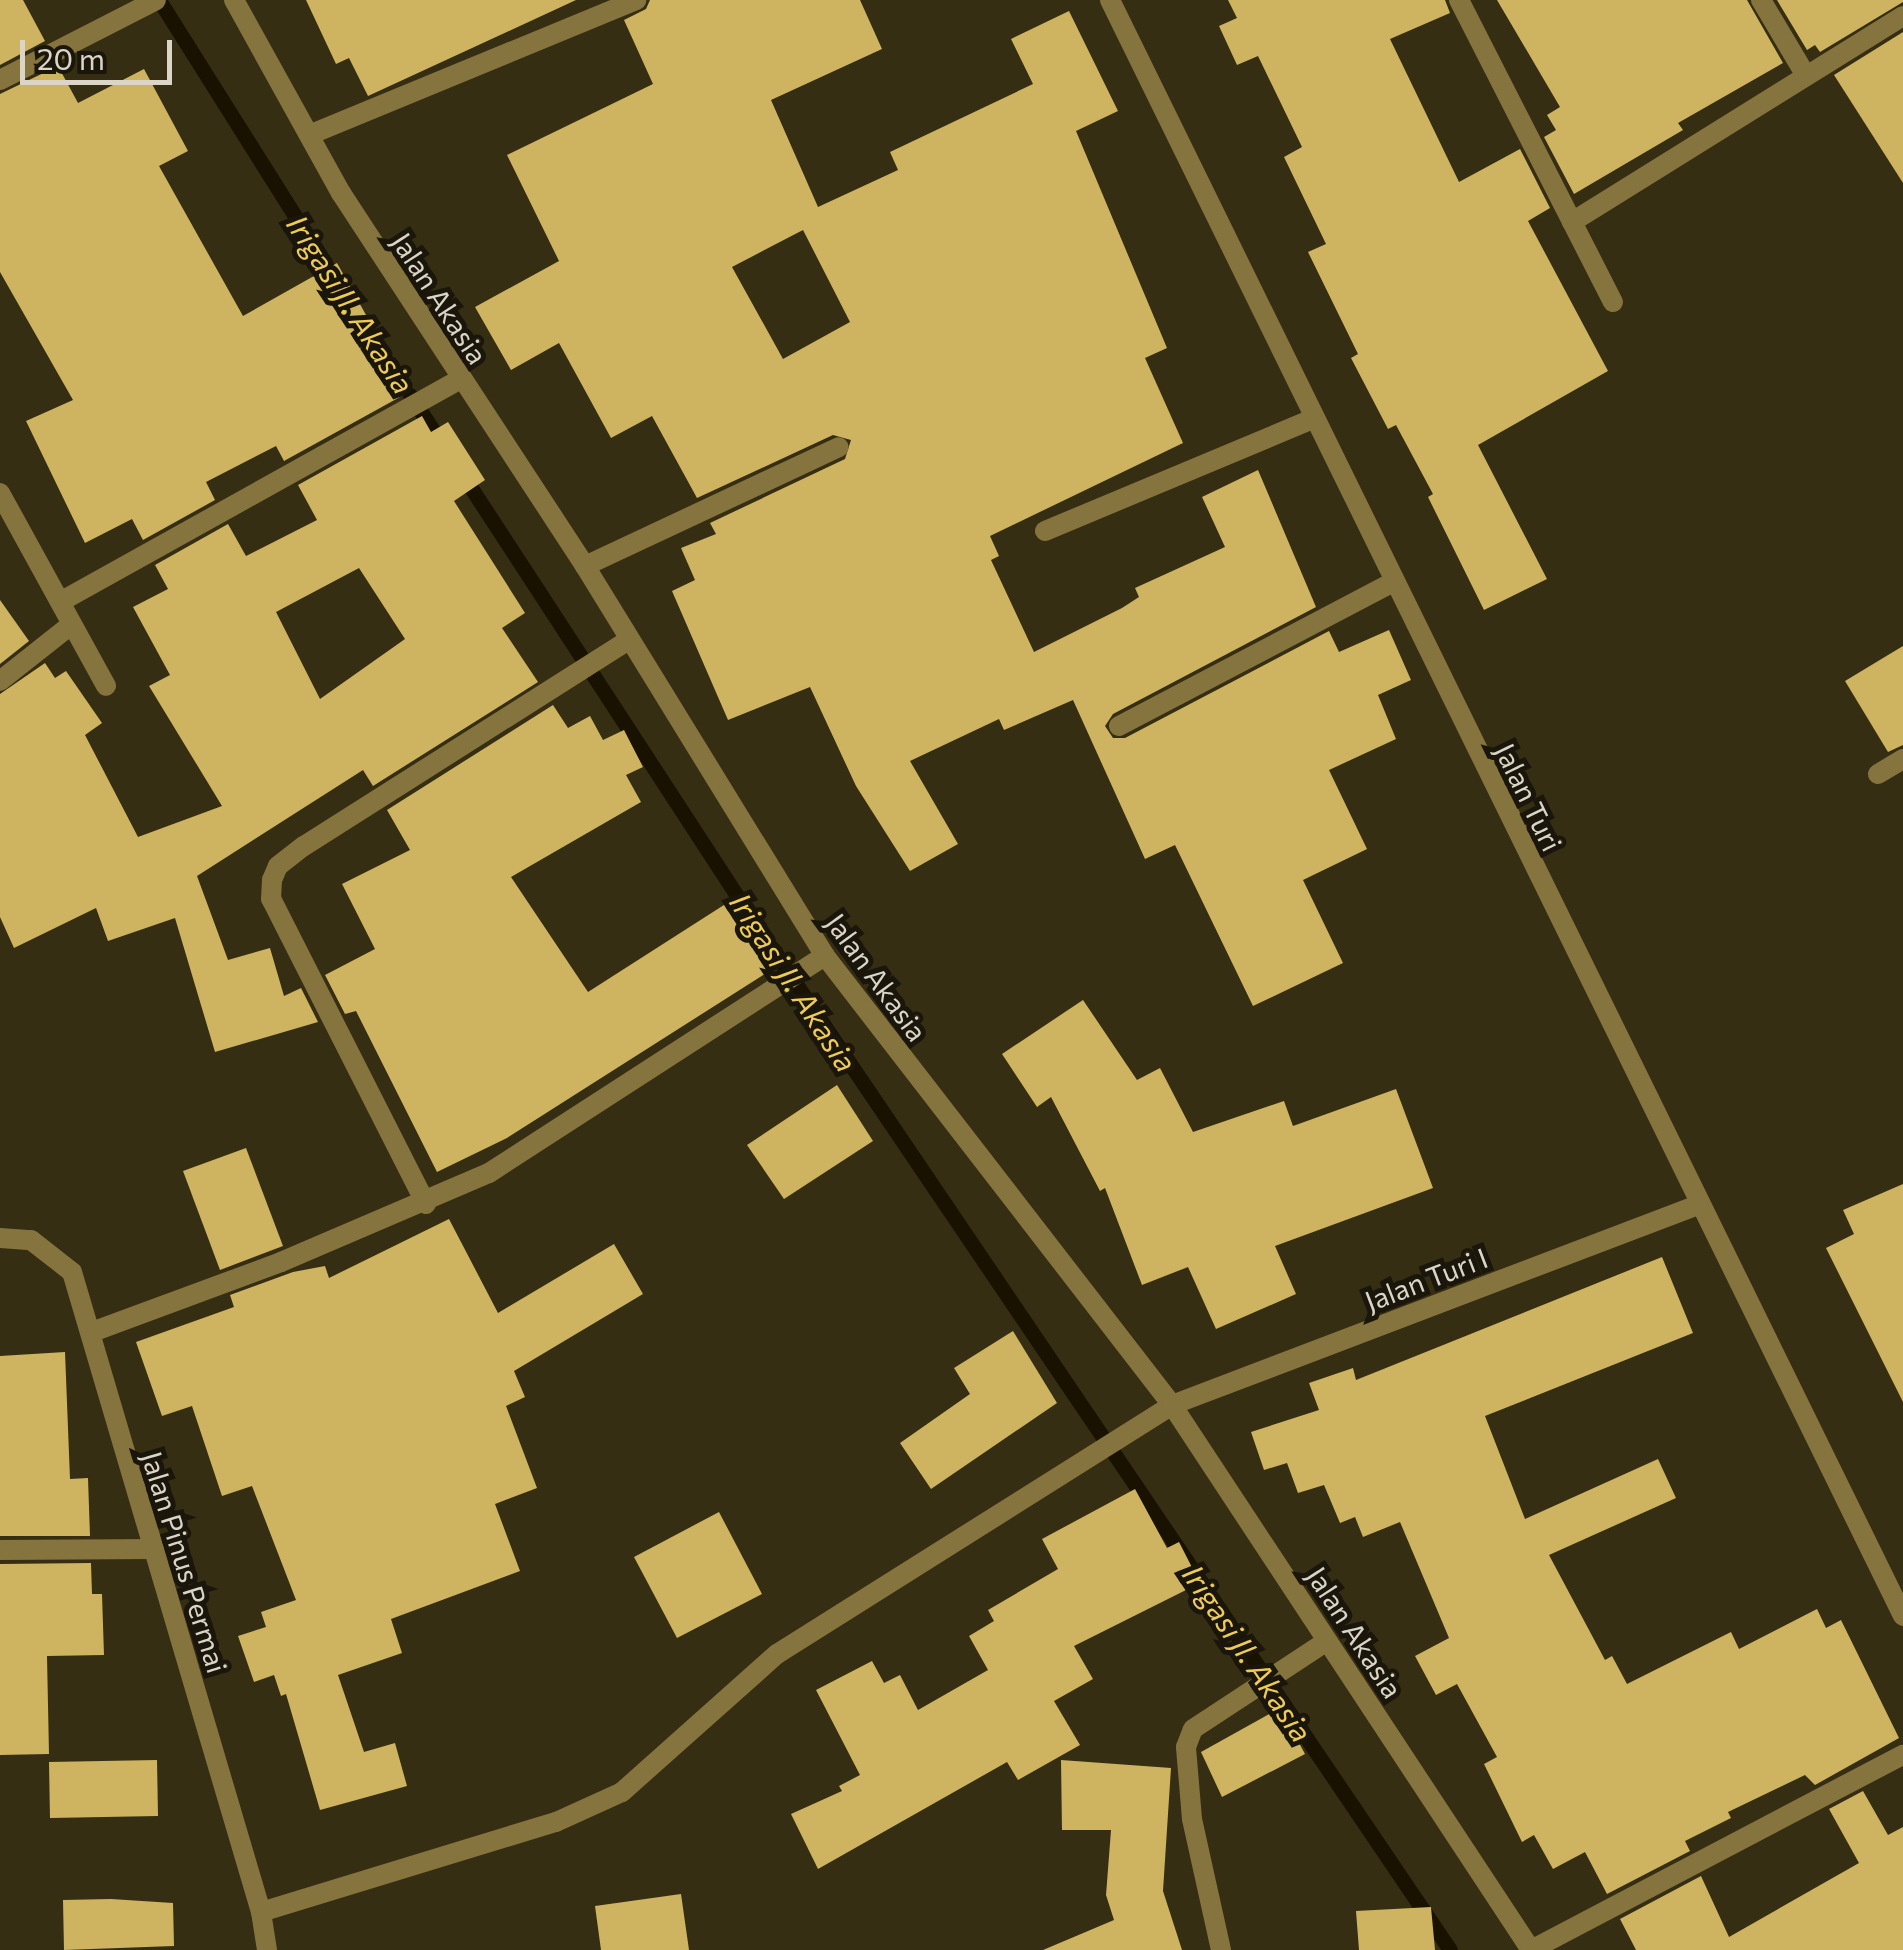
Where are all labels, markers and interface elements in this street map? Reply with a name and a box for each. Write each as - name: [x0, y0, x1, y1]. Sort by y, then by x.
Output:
- scale bar: [25, 20, 178, 82]
- text: 20 m: [37, 39, 105, 76]
- water label: Irigasi Jl. Akasia: [280, 208, 422, 400]
- street label: Jalan Akasia: [385, 226, 495, 370]
- street label: Jalan Turi: [1489, 738, 1569, 856]
- water label: Irigasi Jl. Akasia: [723, 886, 865, 1078]
- street label: Jalan Akasia: [819, 907, 935, 1047]
- street label: Jalan Turi I: [1360, 1240, 1492, 1318]
- street label: Jalan Pinus Permai: [135, 1447, 235, 1677]
- water label: Irigasi Jl. Akasia: [1176, 1558, 1320, 1748]
- street label: Jalan Akasia: [1300, 1560, 1410, 1704]

